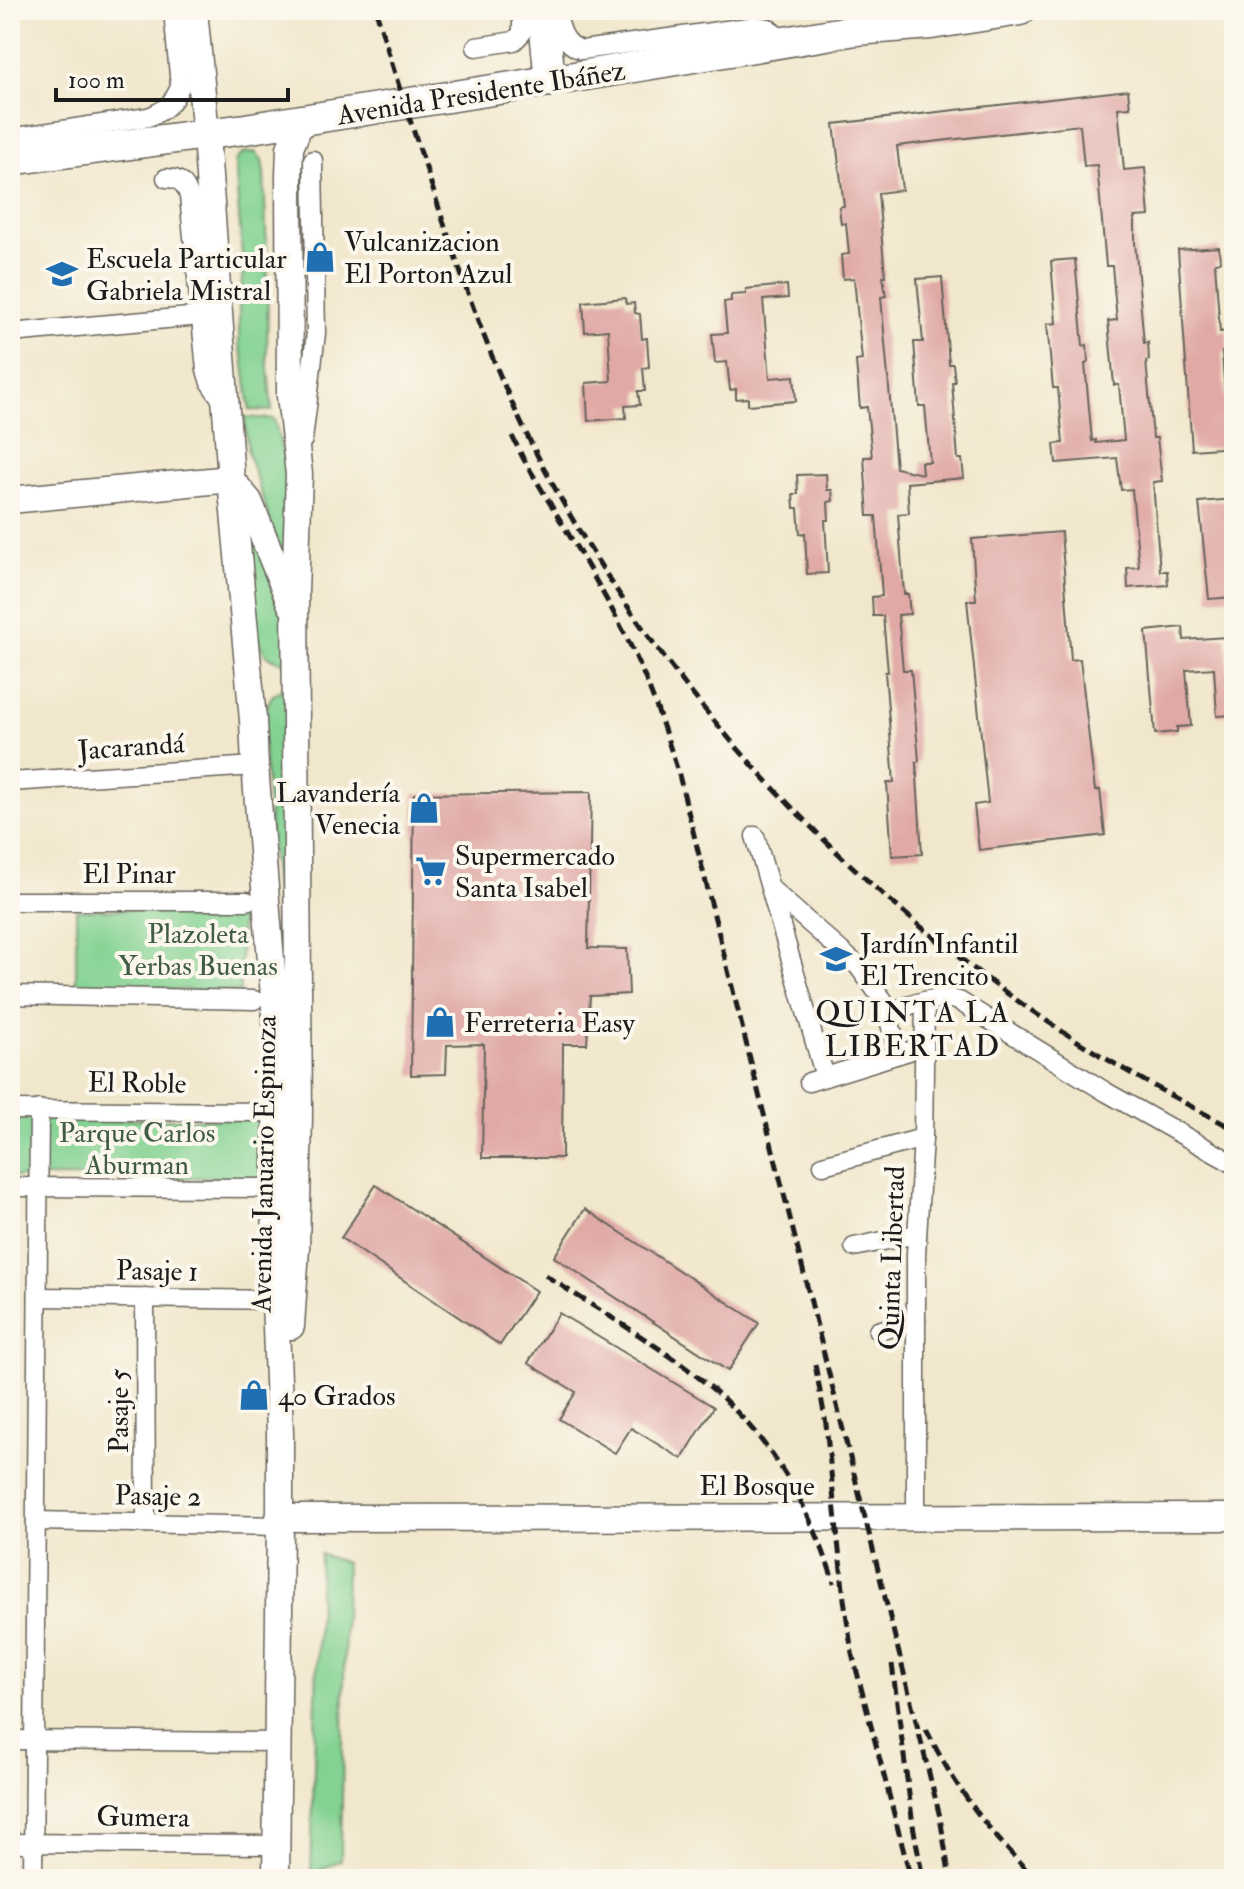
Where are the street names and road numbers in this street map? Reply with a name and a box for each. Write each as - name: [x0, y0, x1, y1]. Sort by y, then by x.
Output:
- street label: Avenida Presidente Ibáñez: [334, 53, 628, 134]
- street label: Jacarandá: [76, 726, 186, 769]
- street label: El Pinar: [82, 857, 176, 892]
- street label: Avenida Januario Espinoza: [244, 1015, 285, 1314]
- street label: El Roble: [87, 1065, 187, 1102]
- street label: Quinta Libertad: [872, 1165, 913, 1351]
- street label: Pasaje 1: [115, 1253, 198, 1290]
- street label: Pasaje 5: [102, 1368, 137, 1453]
- street label: El Bosque: [699, 1469, 815, 1504]
- street label: Pasaje 2: [114, 1478, 202, 1515]
- street label: Gumera: [96, 1799, 190, 1836]

